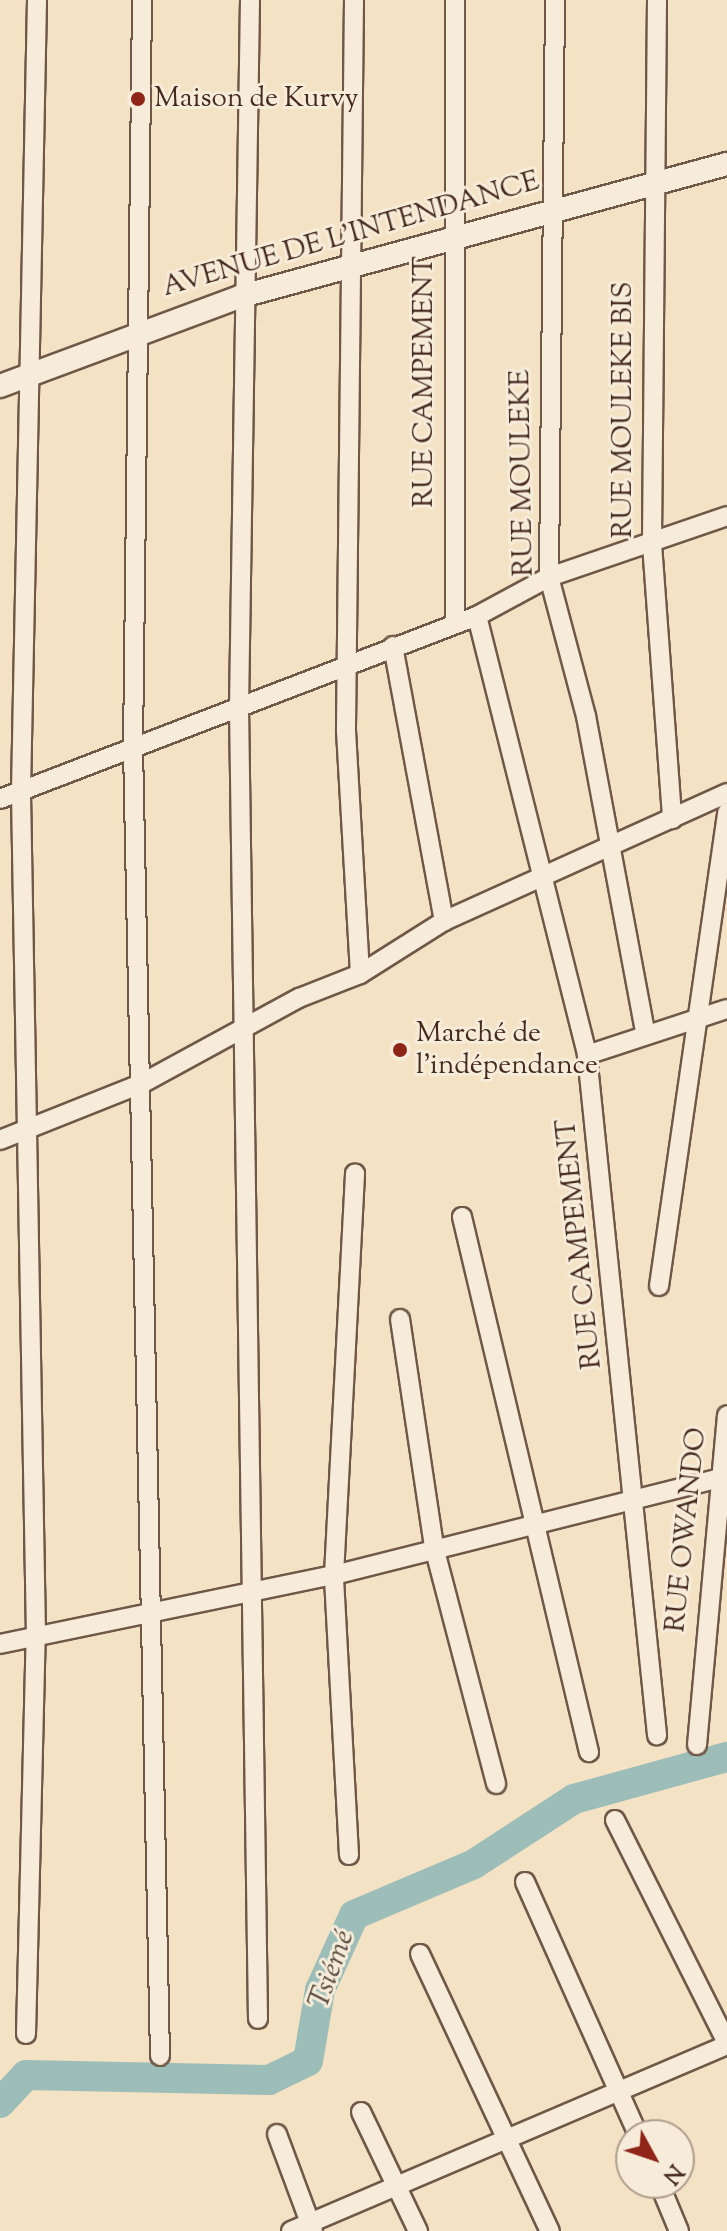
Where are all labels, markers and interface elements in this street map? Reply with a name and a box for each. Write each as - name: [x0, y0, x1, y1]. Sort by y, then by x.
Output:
- place label: Maison de Kurvy: [154, 82, 359, 116]
- marker: Maison de Kurvy: [129, 90, 147, 108]
- street label: AVENUE DE L'INTENDANCE: [159, 165, 543, 305]
- street label: RUE CAMPEMENT: [408, 256, 442, 508]
- street label: RUE MOULEKE BIS: [607, 282, 641, 538]
- street label: RUE MOULEKE: [504, 369, 542, 577]
- place label: Marché de l’indépendance: [416, 1017, 598, 1083]
- marker: Marché de l’indépendance: [391, 1041, 409, 1059]
- street label: RUE CAMPEMENT: [550, 1117, 610, 1371]
- street label: RUE OWANDO: [660, 1426, 714, 1634]
- water label: Tsiémé: [302, 1926, 364, 2014]
- north arrow: [615, 2119, 695, 2199]
- text: N: [654, 2156, 690, 2190]

